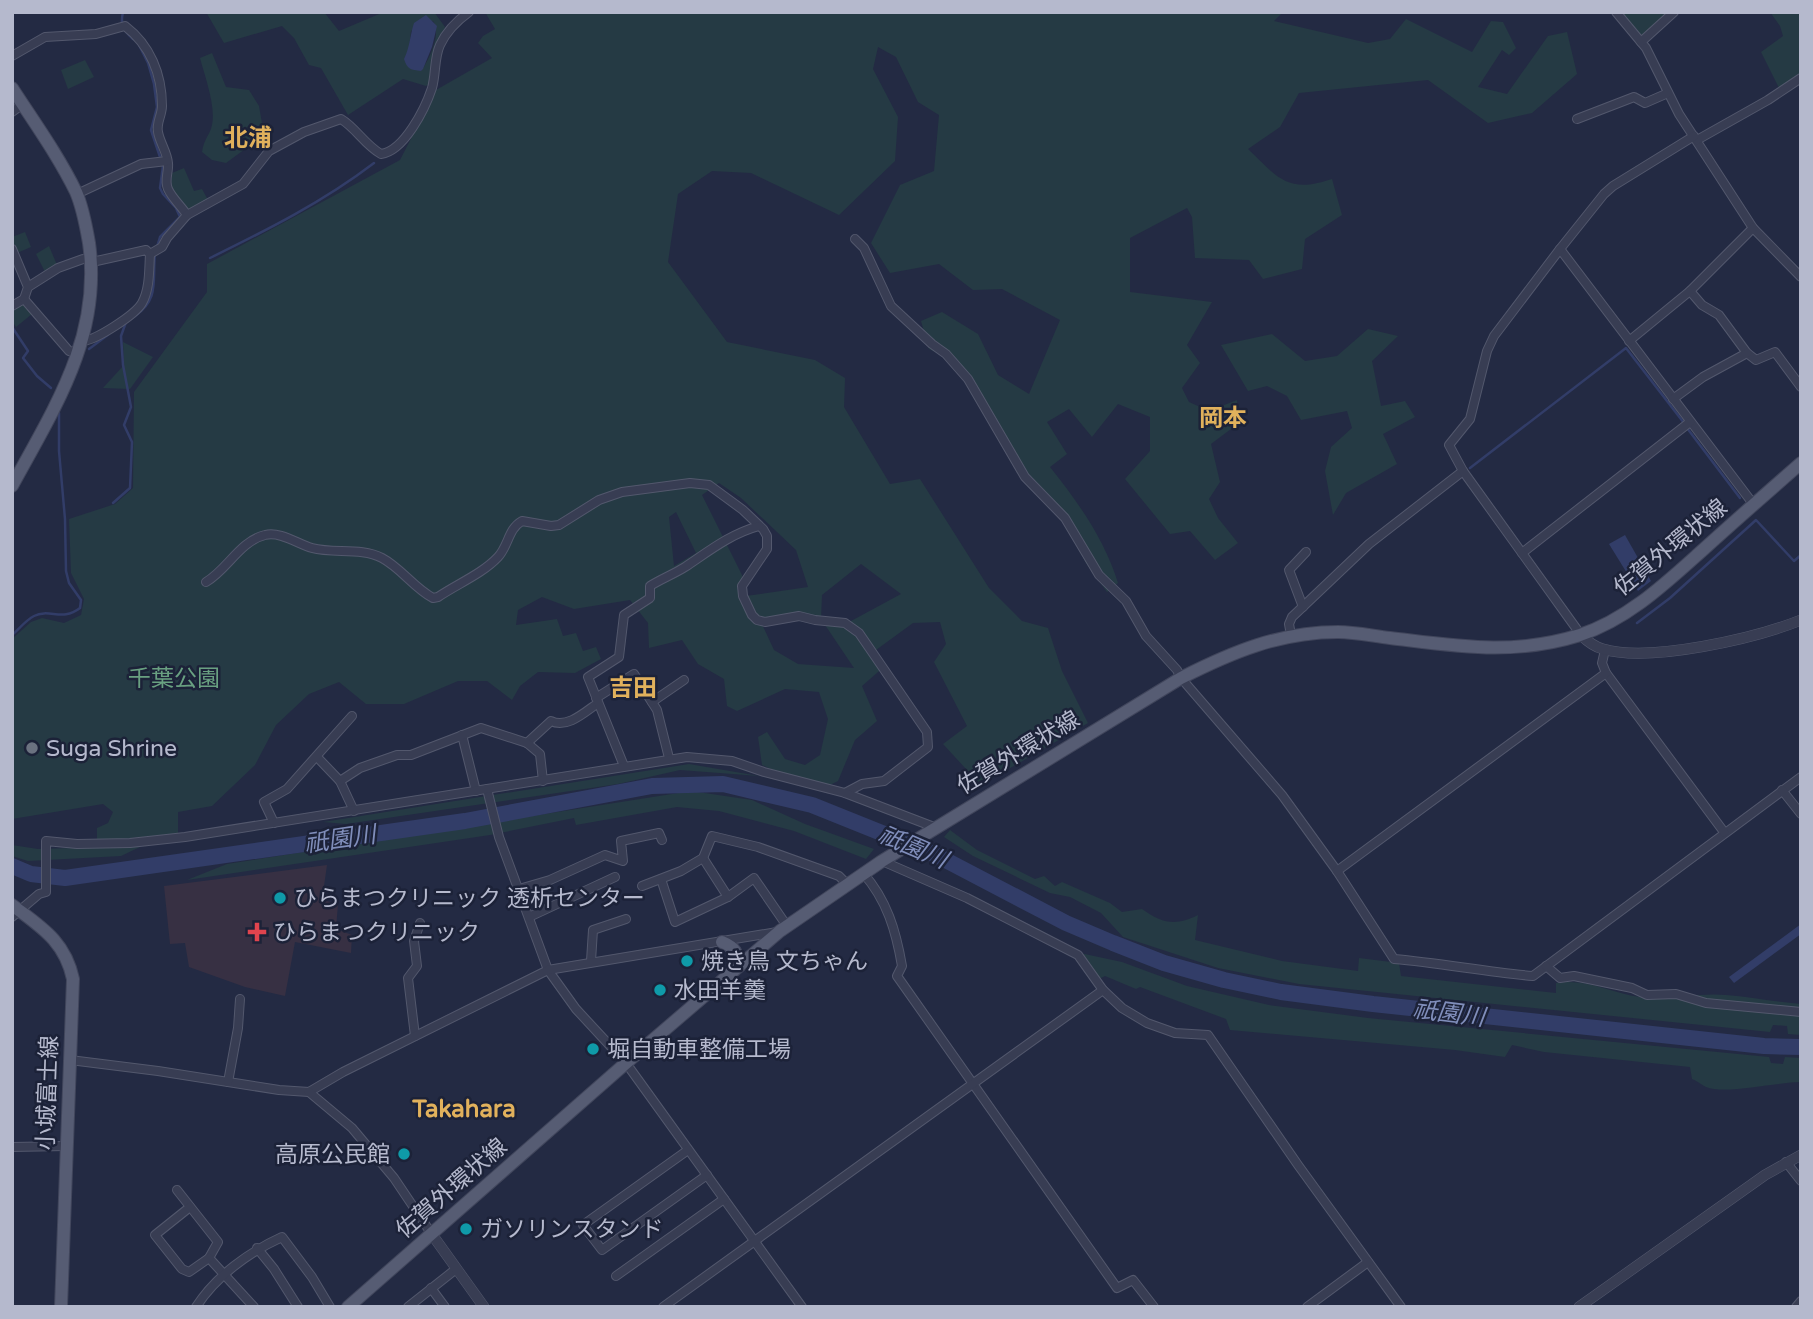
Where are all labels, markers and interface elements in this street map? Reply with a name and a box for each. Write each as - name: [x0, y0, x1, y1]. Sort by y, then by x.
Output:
- district label: 北浦: [224, 124, 272, 153]
- district label: 岡本: [1199, 404, 1247, 433]
- street label: 佐賀外環状線: [1608, 493, 1733, 602]
- park label: 千葉公園: [128, 665, 220, 693]
- district label: 吉田: [609, 674, 657, 703]
- street label: 佐賀外環状線: [952, 705, 1085, 800]
- place label: Suga Shrine: [46, 735, 177, 763]
- marker: Suga Shrine: [24, 740, 40, 756]
- water label: 祇園川: [302, 820, 381, 859]
- water label: 祇園川: [874, 820, 954, 876]
- place label: ひらまつクリニック 透析センター: [294, 885, 645, 913]
- marker: ひらまつクリニック 透析センター: [272, 890, 288, 906]
- place label: ひらまつクリニック: [273, 919, 480, 947]
- marker: ひらまつクリニック: [247, 922, 267, 942]
- place label: 焼き鳥 文ちゃん: [701, 948, 868, 976]
- marker: 焼き鳥 文ちゃん: [679, 953, 695, 969]
- place label: 水田羊羹: [674, 977, 766, 1005]
- marker: 水田羊羹: [652, 982, 668, 998]
- water label: 祇園川: [1411, 995, 1489, 1033]
- street label: 小城富士線: [32, 1035, 64, 1151]
- place label: 堀自動車整備工場: [607, 1036, 791, 1064]
- marker: 堀自動車整備工場: [585, 1041, 601, 1057]
- district label: Takahara: [411, 1095, 516, 1124]
- street label: 佐賀外環状線: [390, 1133, 513, 1245]
- place label: 高原公民館: [275, 1141, 390, 1169]
- marker: 高原公民館: [396, 1146, 412, 1162]
- place label: ガソリンスタンド: [480, 1216, 664, 1244]
- marker: ガソリンスタンド: [458, 1221, 474, 1237]

